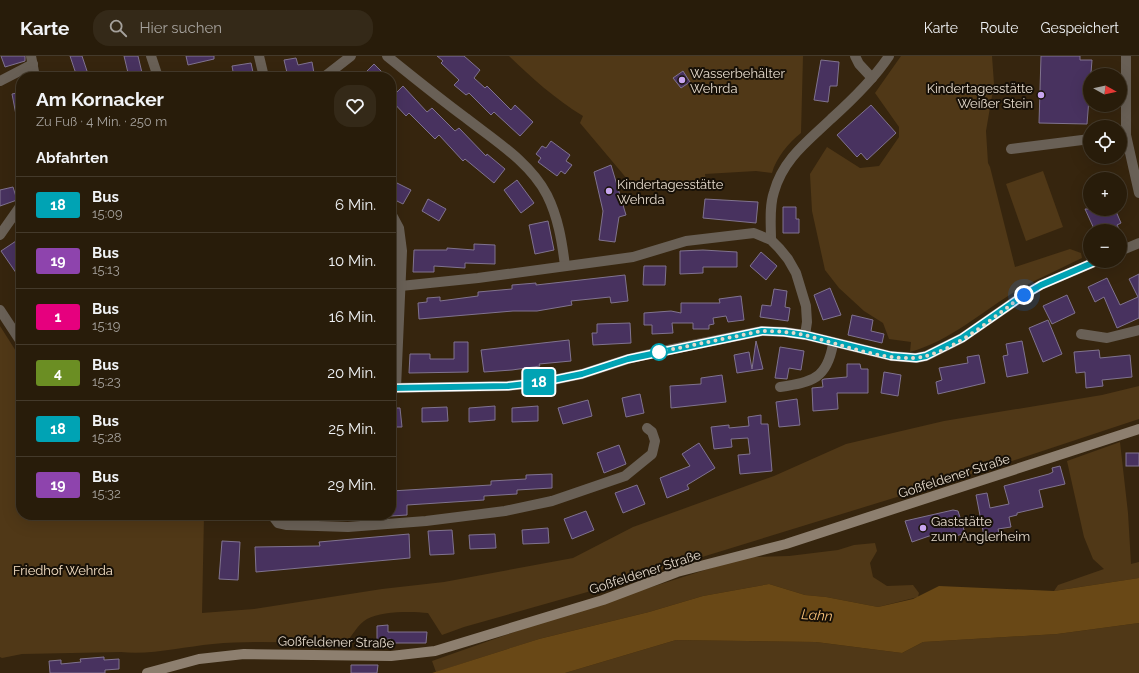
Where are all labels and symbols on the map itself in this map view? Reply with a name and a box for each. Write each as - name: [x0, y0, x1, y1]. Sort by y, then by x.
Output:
- place label: Wasserbehälter Wehrda: [690, 66, 785, 96]
- north arrow: [1083, 68, 1127, 112]
- marker: Wasserbehälter Wehrda: [677, 75, 687, 85]
- place label: Kindertagesstätte Weißer Stein: [927, 81, 1033, 111]
- marker: Kindertagesstätte Weißer Stein: [1036, 90, 1046, 100]
- place label: Kindertagesstätte Wehrda: [617, 177, 724, 207]
- marker: Kindertagesstätte Wehrda: [604, 186, 614, 196]
- your location: [1014, 285, 1034, 305]
- unlabelled marker: [650, 343, 668, 361]
- line badge: 18: [521, 369, 557, 395]
- street label: Goßfeldener Straße: [896, 451, 1012, 501]
- place label: Gaststätte zum Anglerheim: [931, 514, 1030, 544]
- marker: Gaststätte zum Anglerheim: [918, 523, 928, 533]
- street label: Goßfeldener Straße: [587, 547, 703, 597]
- park label: Friedhof Wehrda: [13, 563, 113, 578]
- water label: Lahn: [801, 606, 833, 624]
- street label: Goßfeldener Straße: [278, 633, 395, 651]

